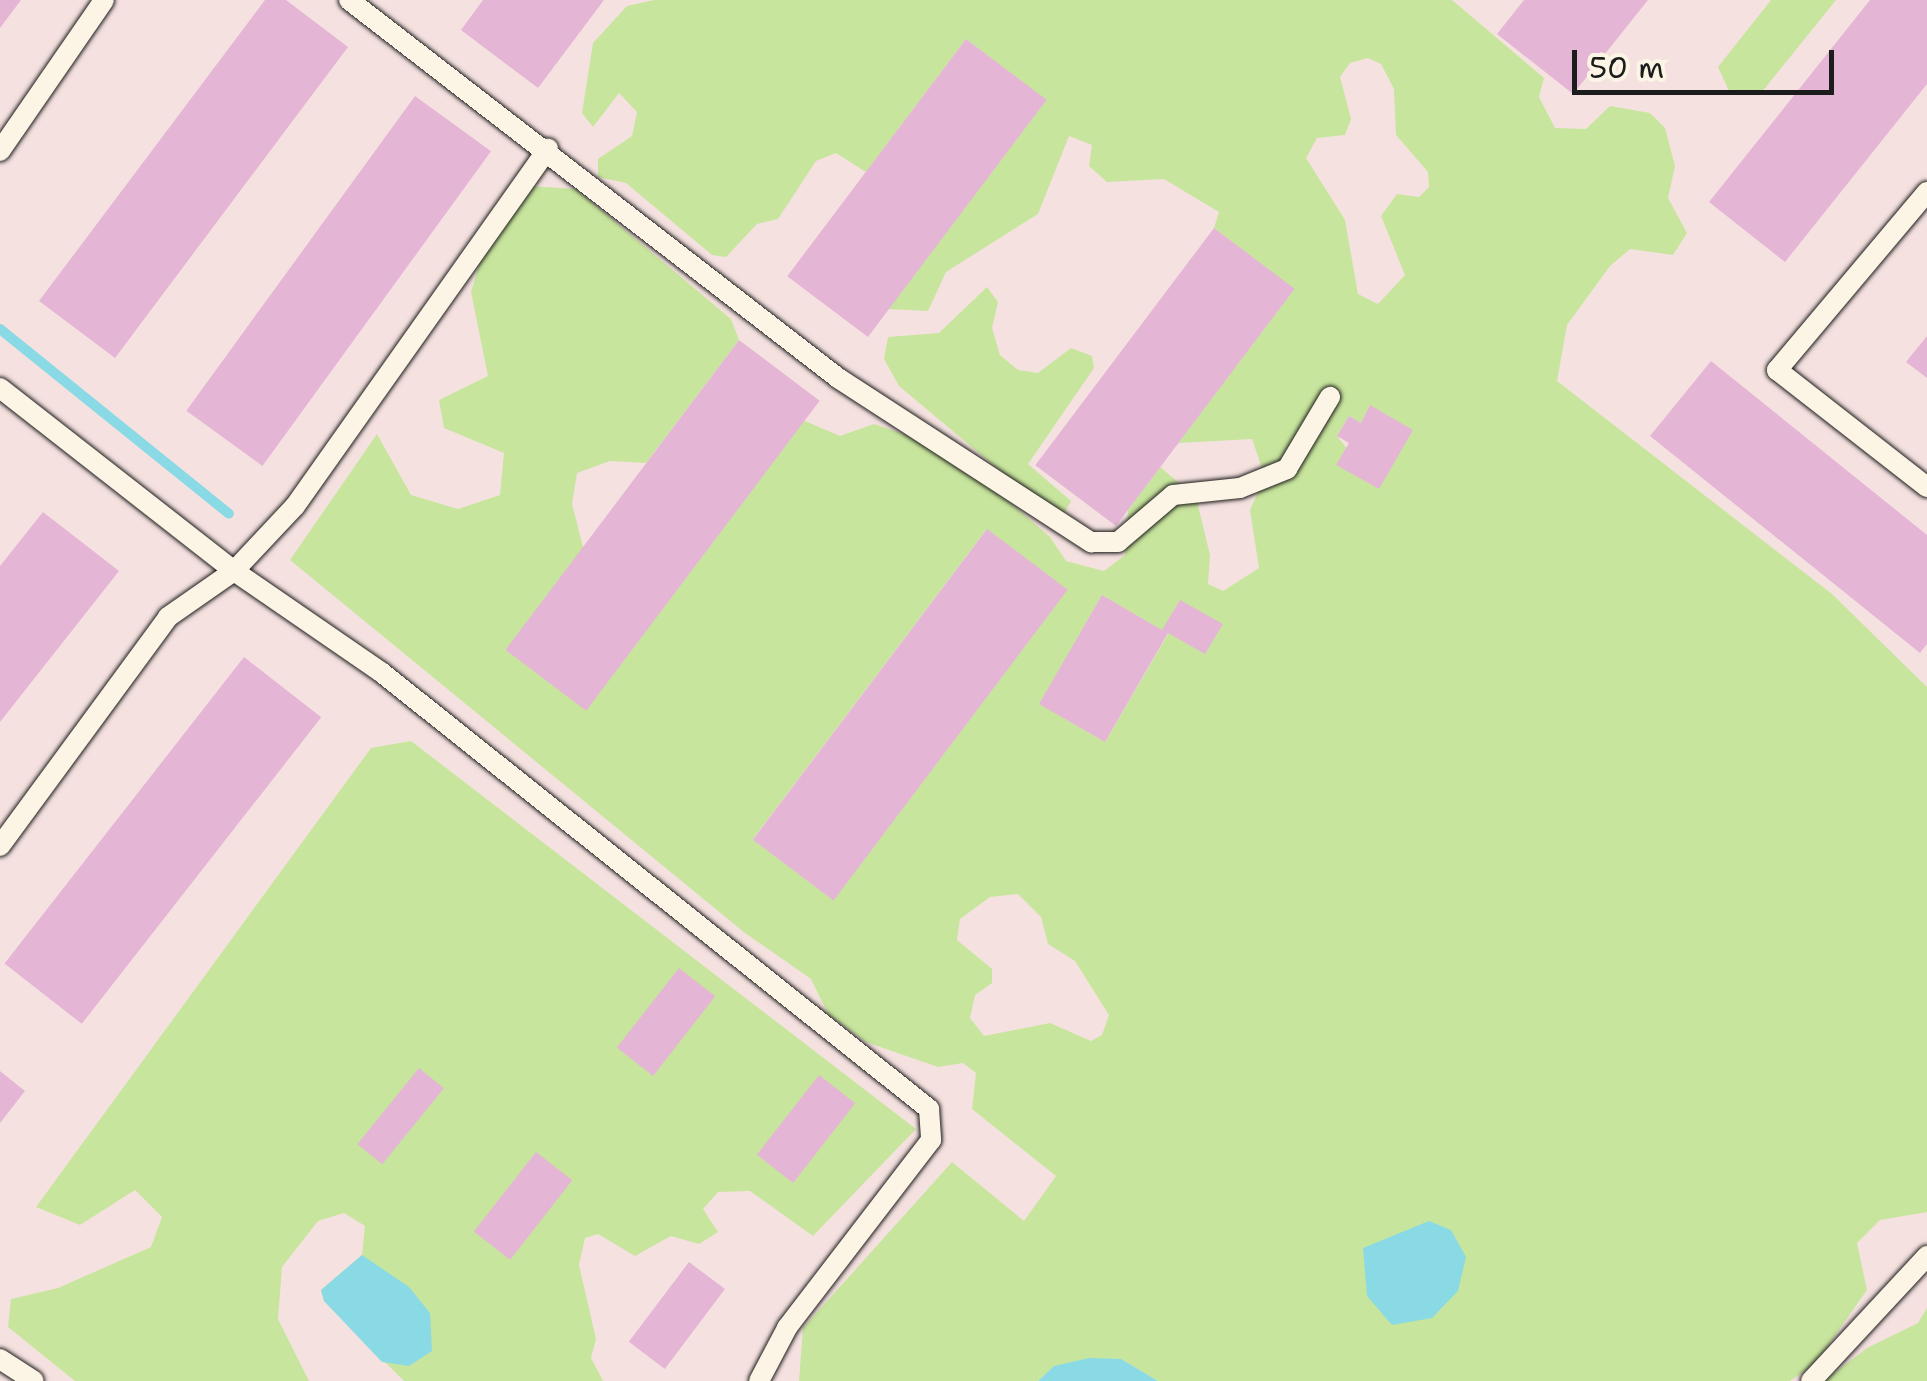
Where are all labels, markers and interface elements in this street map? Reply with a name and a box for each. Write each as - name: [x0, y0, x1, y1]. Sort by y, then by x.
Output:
- scale bar: [1577, 30, 1840, 92]
- text: 50 m: [1589, 47, 1664, 88]

